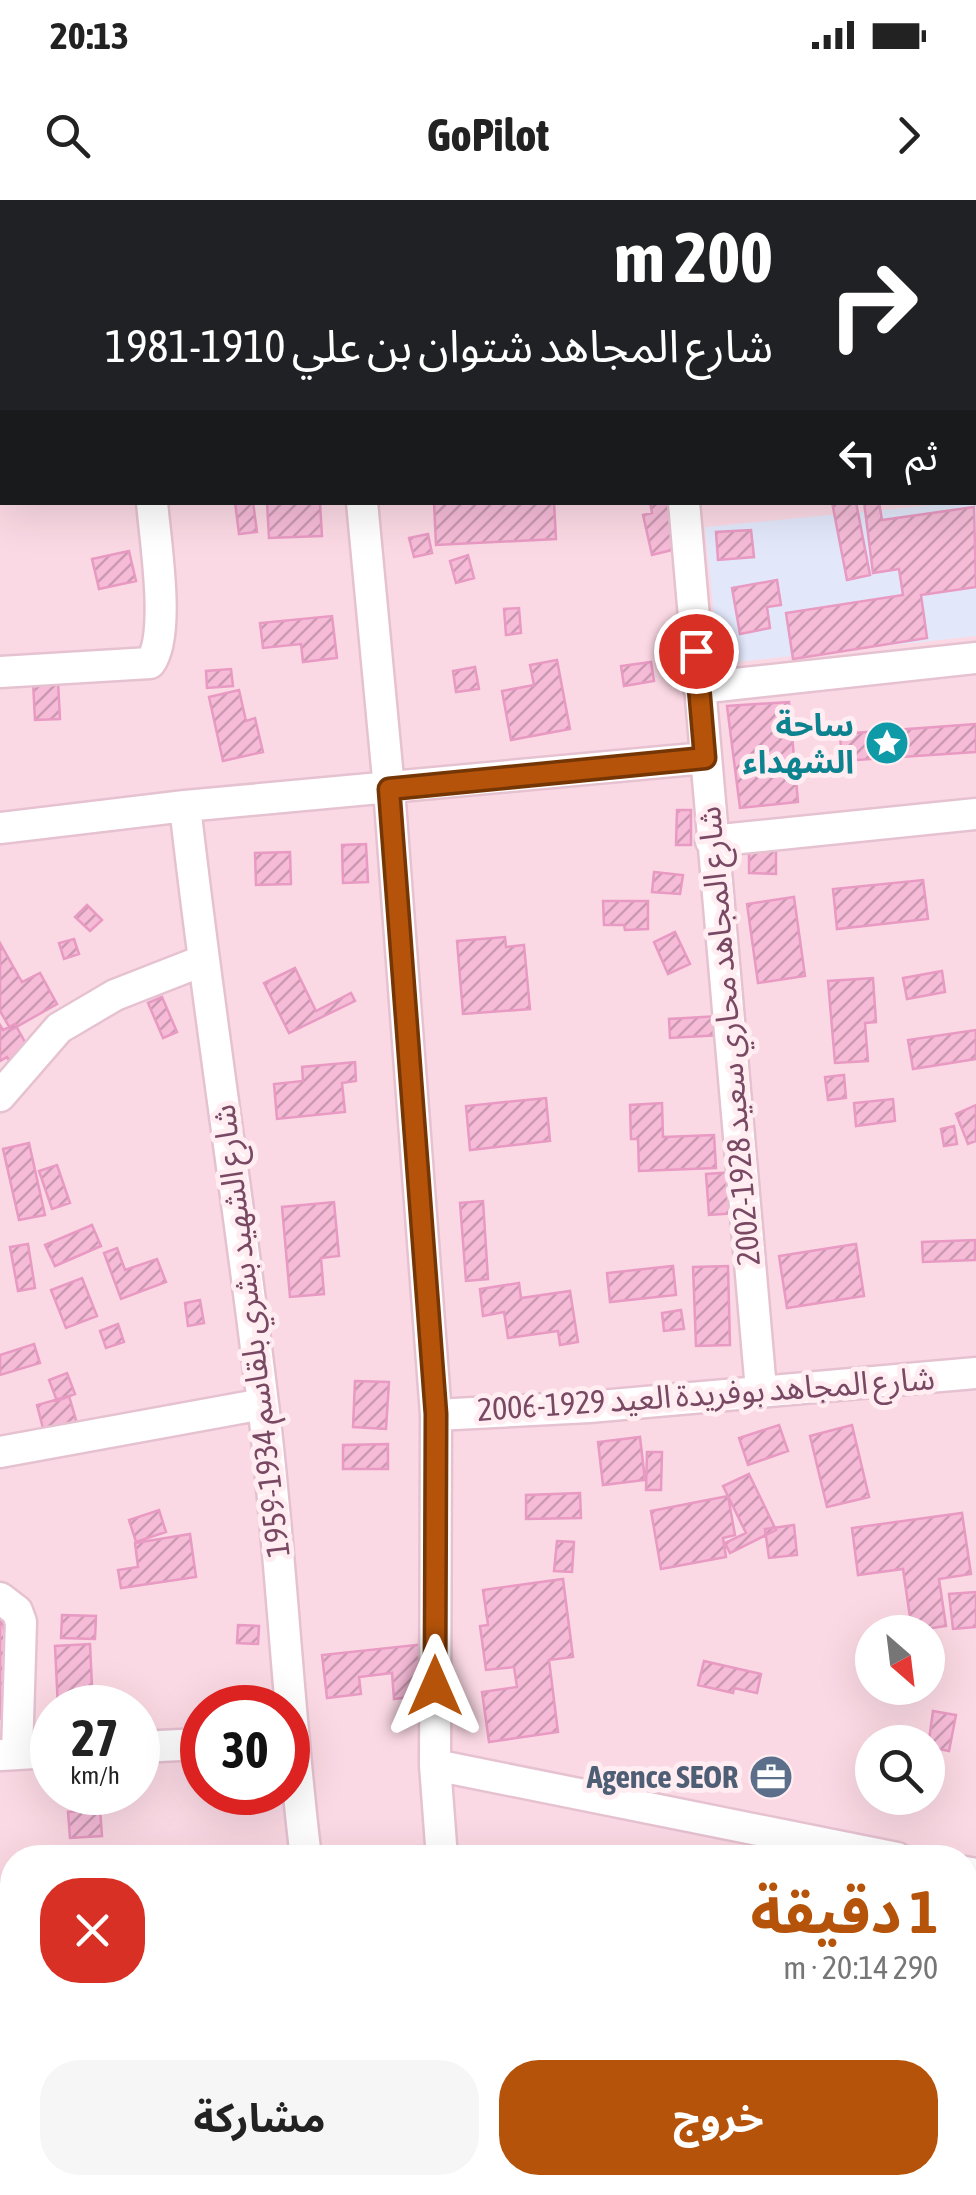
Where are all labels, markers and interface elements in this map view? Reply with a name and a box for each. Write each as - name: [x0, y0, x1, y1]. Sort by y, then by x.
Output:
- text: 20:13: [50, 14, 129, 57]
- icon: search: [40, 108, 95, 163]
- icon: forward: [881, 108, 936, 163]
- text: GoPilot: [427, 109, 549, 161]
- text: 200 m: [614, 217, 773, 297]
- icon: right: [808, 240, 938, 370]
- text: شارع المجاهد شتوان بن علي 1910-1981: [105, 320, 773, 372]
- icon: left: [830, 430, 885, 485]
- text: ثم: [905, 435, 938, 478]
- pin: [654, 609, 739, 694]
- icon: arrive: [669, 624, 724, 679]
- place label: ساحة الشهداء: [743, 706, 854, 780]
- place icon: ساحة الشهداء: [864, 720, 910, 766]
- street label: شارع المجاهد محاري سعيد 1928-2002: [690, 804, 773, 1267]
- street label: شارع الشهيد بشري بلقاسم 1934-1959: [204, 1102, 303, 1560]
- street label: شارع المجاهد بوفريدة العيد 1929-2006: [476, 1359, 936, 1434]
- north arrow: [855, 1615, 945, 1705]
- map controls: [855, 1615, 945, 1815]
- position arrow: [383, 1634, 487, 1738]
- speed limit sign: 30: [180, 1685, 310, 1815]
- text: 27: [71, 1709, 118, 1767]
- button: search: [855, 1725, 945, 1815]
- office icon: Agence SEOR: [748, 1754, 794, 1800]
- place label: Agence SEOR: [586, 1758, 738, 1795]
- text: km/h: [70, 1761, 120, 1789]
- text: 1 دقيقة: [751, 1877, 938, 1946]
- button: close: [40, 1878, 145, 1983]
- text: 290 m · 20:14: [783, 1949, 938, 1986]
- button: مشاركة: [40, 2060, 479, 2175]
- button: خروج: [499, 2060, 938, 2175]

